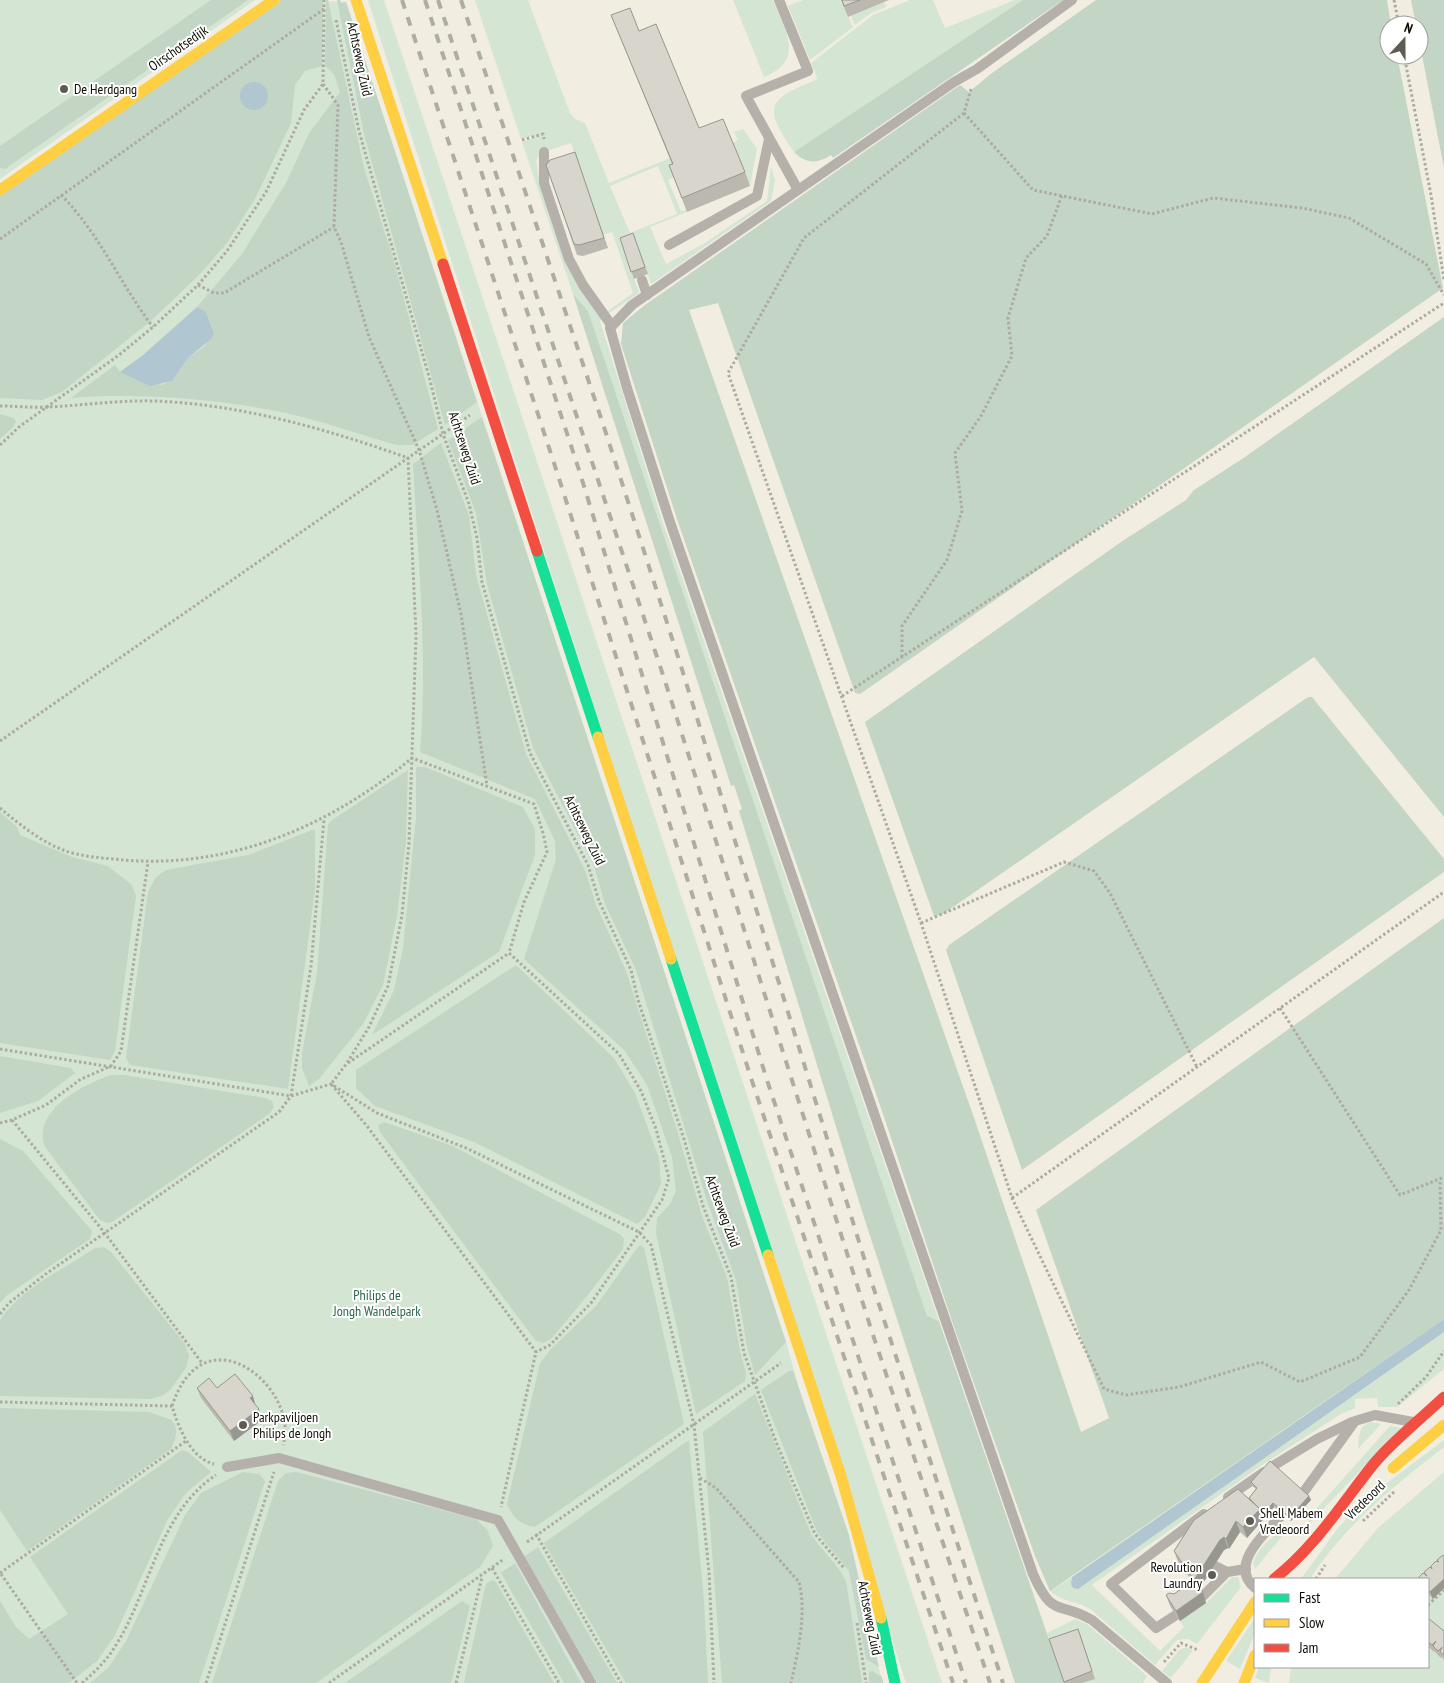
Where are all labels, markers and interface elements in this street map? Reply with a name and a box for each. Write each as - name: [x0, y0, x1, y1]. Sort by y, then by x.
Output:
- north arrow: [1379, 15, 1429, 65]
- text: N: [1402, 18, 1415, 38]
- street label: Achtseweg Zuid: [343, 20, 377, 98]
- street label: Oirschotsedijk: [145, 21, 212, 75]
- place label: De Herdgang: [74, 80, 137, 98]
- marker: De Herdgang: [58, 83, 70, 95]
- street label: Achtseweg Zuid: [445, 409, 485, 487]
- street label: Achtseweg Zuid: [560, 792, 610, 868]
- street label: Achtseweg Zuid: [702, 1172, 744, 1250]
- park label: Philips de Jongh Wandelpark: [332, 1286, 421, 1320]
- place label: Parkpaviljoen Philips de Jongh: [253, 1408, 331, 1442]
- marker: Parkpaviljoen Philips de Jongh: [237, 1419, 249, 1431]
- street label: Vredeoord: [1340, 1476, 1389, 1524]
- place label: Shell Mabem Vredeoord: [1259, 1504, 1323, 1538]
- marker: Shell Mabem Vredeoord: [1244, 1515, 1256, 1527]
- place label: Revolution Laundry: [1150, 1558, 1203, 1592]
- marker: Revolution Laundry: [1206, 1569, 1218, 1581]
- legend: [1254, 1578, 1429, 1668]
- street label: Achtseweg Zuid: [854, 1579, 886, 1657]
- text: Fast: [1299, 1588, 1320, 1607]
- text: Slow: [1299, 1613, 1324, 1632]
- text: Jam: [1298, 1638, 1318, 1657]

